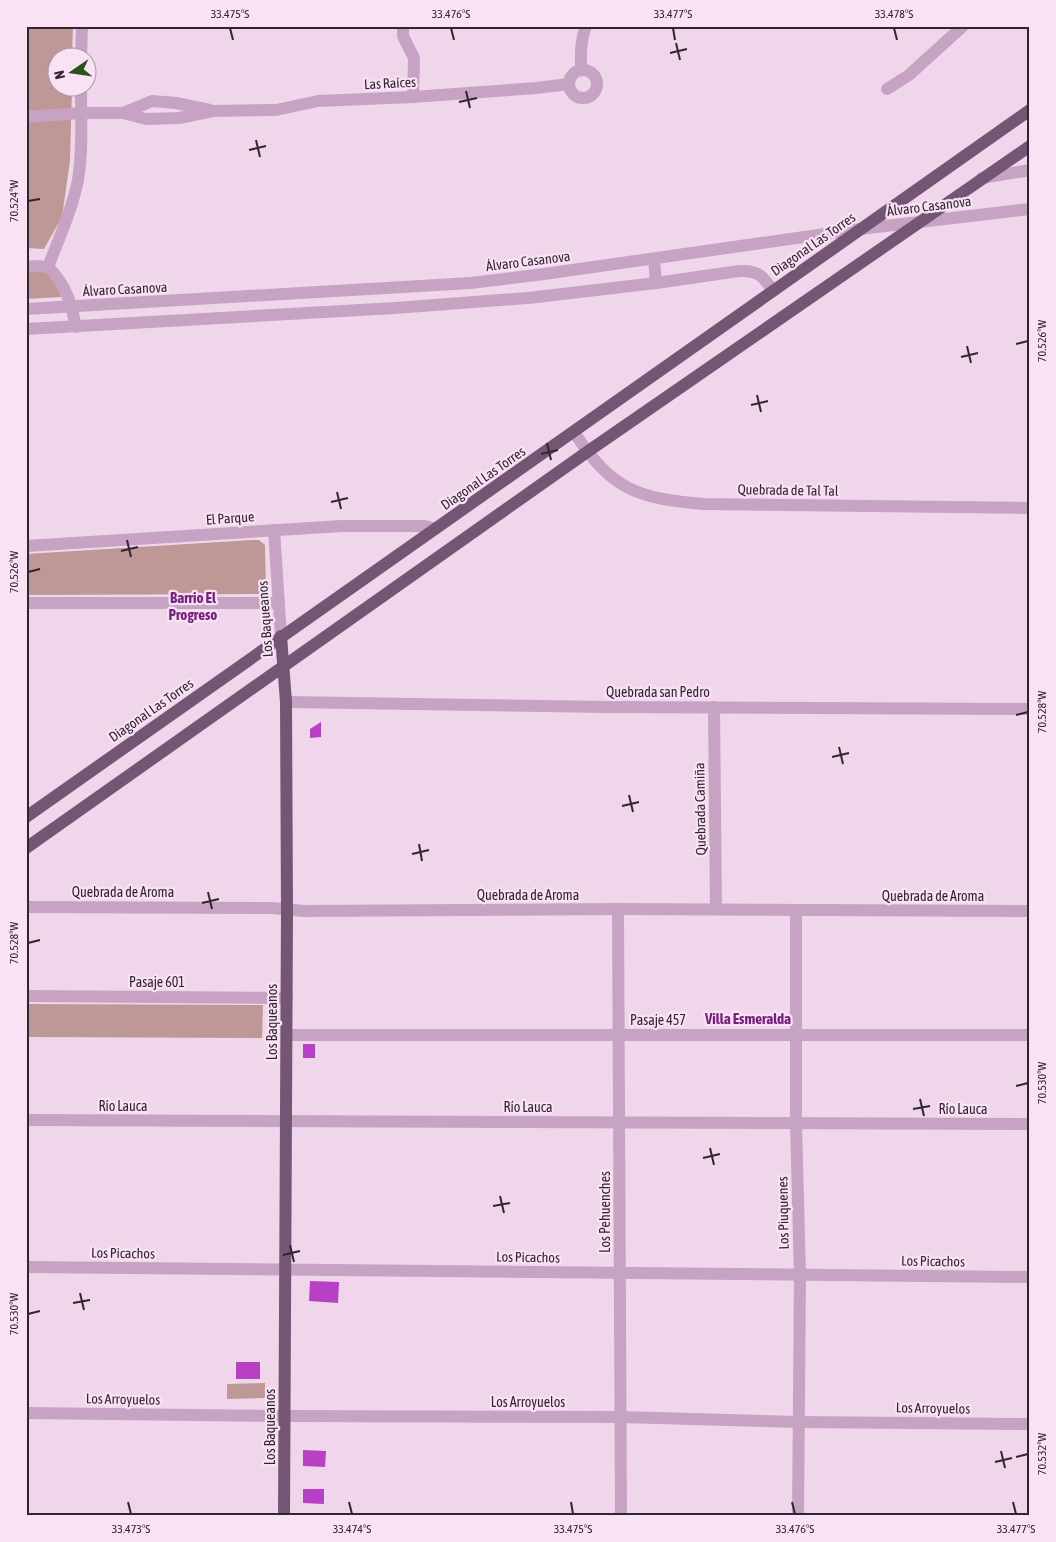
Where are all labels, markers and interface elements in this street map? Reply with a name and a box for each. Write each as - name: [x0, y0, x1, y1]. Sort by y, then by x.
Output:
- text: 33.475°S: [211, 7, 249, 21]
- text: 33.476°S: [432, 7, 470, 21]
- text: 33.477°S: [654, 7, 692, 21]
- text: 33.478°S: [875, 7, 913, 21]
- north arrow: [48, 48, 98, 98]
- text: N: [51, 69, 68, 81]
- street label: Las Raíces: [364, 74, 416, 92]
- text: 70.524°W: [7, 180, 21, 222]
- street label: Álvaro Casanova: [886, 193, 972, 219]
- street label: Diagonal Las Torres: [768, 209, 858, 279]
- street label: Álvaro Casanova: [485, 248, 571, 274]
- street label: Álvaro Casanova: [82, 279, 168, 299]
- text: 70.526°W: [1035, 320, 1049, 362]
- street label: Diagonal Las Torres: [438, 443, 528, 513]
- street label: Quebrada de Tal Tal: [737, 481, 839, 499]
- street label: El Parque: [205, 508, 255, 528]
- text: 70.526°W: [7, 551, 21, 593]
- street label: Los Baqueanos: [254, 580, 276, 658]
- district label: Barrio El Progreso: [169, 589, 217, 623]
- street label: Diagonal Las Torres: [106, 675, 196, 745]
- street label: Quebrada san Pedro: [606, 684, 710, 700]
- text: 70.528°W: [1035, 691, 1049, 733]
- street label: Quebrada Camiña: [691, 762, 709, 856]
- street label: Quebrada de Aroma: [72, 884, 174, 900]
- street label: Quebrada de Aroma: [477, 887, 579, 903]
- street label: Quebrada de Aroma: [882, 888, 984, 904]
- text: 70.528°W: [7, 922, 21, 964]
- street label: Pasaje 601: [129, 974, 185, 990]
- street label: Los Baqueanos: [264, 984, 280, 1060]
- district label: Villa Esmeralda: [704, 1010, 791, 1027]
- street label: Pasaje 457: [630, 1012, 686, 1028]
- text: 70.530°W: [1035, 1062, 1049, 1104]
- street label: Río Lauca: [98, 1098, 148, 1114]
- street label: Río Lauca: [503, 1099, 553, 1115]
- street label: Río Lauca: [938, 1101, 988, 1117]
- street label: Los Pehuenches: [597, 1171, 613, 1253]
- street label: Los Piuquenes: [774, 1176, 792, 1250]
- street label: Los Picachos: [91, 1244, 155, 1262]
- street label: Los Picachos: [496, 1248, 560, 1266]
- street label: Los Picachos: [901, 1252, 965, 1270]
- text: 70.530°W: [7, 1293, 21, 1335]
- street label: Los Baqueanos: [262, 1389, 278, 1465]
- street label: Los Arroyuelos: [86, 1390, 160, 1408]
- street label: Los Arroyuelos: [491, 1394, 565, 1410]
- street label: Los Arroyuelos: [896, 1399, 970, 1417]
- text: 70.532°W: [1035, 1433, 1049, 1475]
- text: 33.473°S: [112, 1522, 150, 1536]
- text: 33.474°S: [333, 1522, 371, 1536]
- text: 33.475°S: [554, 1522, 592, 1536]
- text: 33.476°S: [776, 1522, 814, 1536]
- text: 33.477°S: [997, 1522, 1035, 1536]

